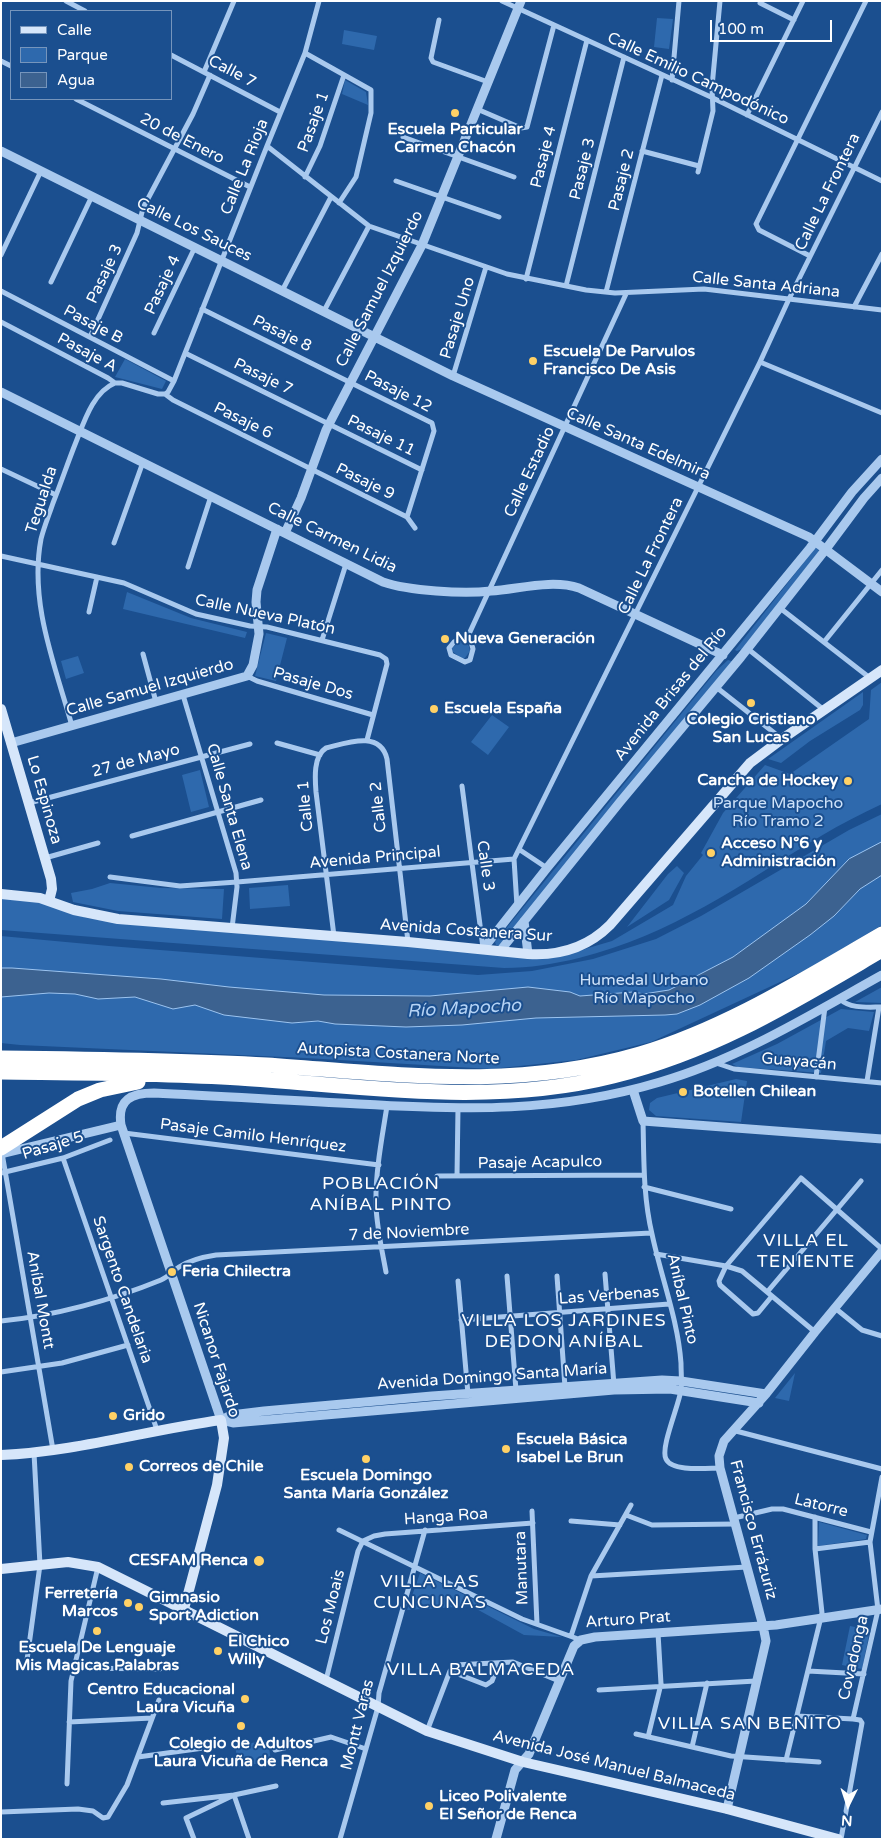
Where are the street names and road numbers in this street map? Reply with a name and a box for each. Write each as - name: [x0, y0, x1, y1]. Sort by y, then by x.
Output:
- street label: Calle Emilio Campodónico: [604, 28, 792, 130]
- street label: Calle 7: [205, 51, 259, 93]
- street label: Pasaje 1: [294, 89, 334, 155]
- street label: 20 de Enero: [137, 110, 227, 168]
- street label: Calle La Rioja: [217, 116, 273, 218]
- street label: Pasaje 4: [527, 124, 561, 190]
- street label: Calle La Frontera: [791, 130, 865, 254]
- street label: Pasaje 3: [566, 136, 600, 202]
- street label: Pasaje 2: [605, 147, 639, 213]
- street label: Calle Los Sauces: [133, 194, 255, 266]
- street label: Calle Samuel Izquierdo: [332, 208, 428, 370]
- street label: Pasaje 3: [83, 241, 127, 307]
- street label: Pasaje 4: [141, 252, 185, 318]
- street label: Calle Santa Adriana: [691, 268, 841, 302]
- street label: Pasaje Uno: [436, 275, 480, 361]
- street label: Pasaje B: [60, 301, 126, 349]
- street label: Pasaje 8: [249, 311, 315, 357]
- street label: Pasaje A: [54, 329, 120, 377]
- street label: Pasaje 7: [230, 354, 296, 400]
- street label: Pasaje 12: [361, 367, 435, 417]
- street label: Pasaje 6: [210, 398, 276, 444]
- street label: Calle Santa Edelmira: [563, 404, 713, 484]
- street label: Pasaje 11: [344, 411, 418, 461]
- street label: Calle Estadio: [501, 424, 559, 520]
- street label: Pasaje 9: [332, 459, 398, 505]
- street label: Tegualda: [22, 464, 62, 536]
- street label: Calle La Frontera: [614, 494, 688, 618]
- street label: Calle Carmen Lidia: [264, 498, 400, 578]
- street label: Calle Nueva Platón: [193, 591, 337, 639]
- street label: Avenida Brisas del Río: [611, 623, 731, 765]
- street label: Calle Samuel Izquierdo: [64, 655, 236, 721]
- street label: Pasaje Dos: [271, 663, 355, 705]
- street label: 27 de Mayo: [90, 740, 182, 782]
- street label: Calle Santa Elena: [202, 741, 256, 873]
- street label: Lo Espinoza: [22, 753, 66, 847]
- street label: Calle 1: [294, 780, 318, 832]
- street label: Calle 2: [367, 780, 391, 834]
- street label: Calle 3: [472, 839, 498, 893]
- street label: Avenida Principal: [309, 843, 441, 873]
- street label: Avenida Costanera Sur: [379, 915, 553, 947]
- street label: Autopista Costanera Norte: [296, 1039, 500, 1069]
- street label: Guayacán: [761, 1049, 837, 1075]
- street label: Pasaje Camilo Henríquez: [159, 1115, 347, 1157]
- street label: Pasaje 5: [20, 1128, 86, 1164]
- street label: Pasaje Acapulco: [478, 1152, 602, 1174]
- street label: Sargento Candelaria: [88, 1214, 156, 1366]
- street label: 7 de Noviembre: [348, 1220, 470, 1246]
- street label: Aníbal Montt: [22, 1249, 58, 1351]
- street label: Aníbal Pinto: [662, 1252, 702, 1346]
- street label: Las Verbenas: [558, 1283, 660, 1309]
- street label: Nicanor Fajardo: [188, 1300, 244, 1420]
- street label: Avenida Domingo Santa María: [376, 1359, 608, 1395]
- street label: Francisco Errázuriz: [725, 1458, 781, 1602]
- street label: Latorre: [792, 1490, 850, 1522]
- street label: Hanga Roa: [403, 1504, 489, 1530]
- street label: Manutara: [511, 1531, 533, 1605]
- street label: Los Moais: [312, 1568, 350, 1646]
- street label: Arturo Prat: [585, 1607, 671, 1633]
- street label: Covadonga: [835, 1614, 873, 1702]
- street label: Montt Varas: [337, 1678, 379, 1772]
- street label: Avenida José Manuel Balmaceda: [491, 1727, 737, 1805]

